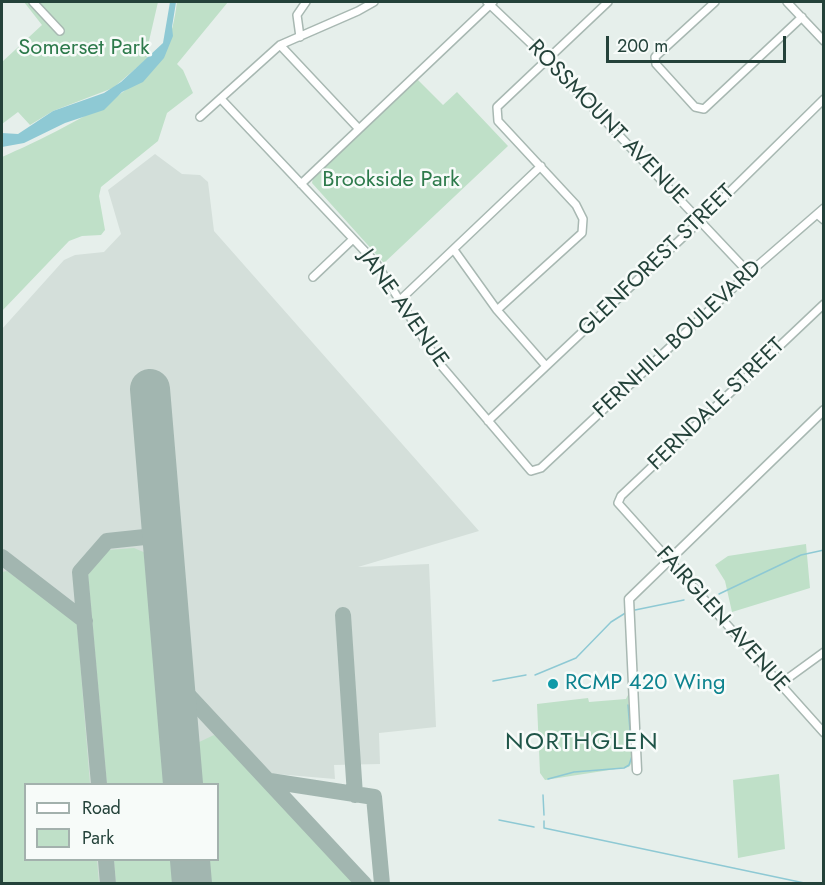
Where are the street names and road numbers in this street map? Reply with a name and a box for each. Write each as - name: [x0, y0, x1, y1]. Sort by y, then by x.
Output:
- street label: ROSSMOUNT AVENUE: [522, 35, 692, 211]
- street label: GLENFOREST STREET: [573, 180, 741, 342]
- street label: JANE AVENUE: [353, 245, 453, 373]
- street label: FERNHILL BOULEVARD: [589, 255, 767, 425]
- street label: FERNDALE STREET: [643, 333, 791, 477]
- street label: FAIRGLEN AVENUE: [650, 542, 794, 698]

